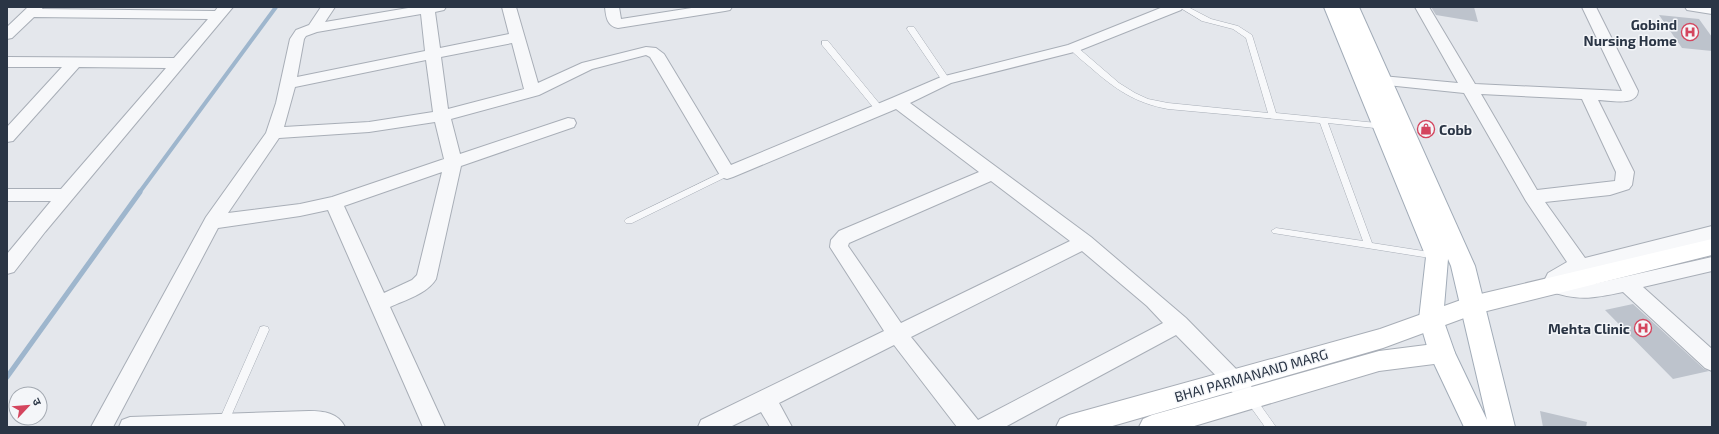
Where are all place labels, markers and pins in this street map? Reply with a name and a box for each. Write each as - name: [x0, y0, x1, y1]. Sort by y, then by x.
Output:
- place label: Gobind Nursing Home: [1584, 16, 1677, 49]
- hospital icon: Gobind Nursing Home: [1680, 22, 1700, 42]
- shop icon: Cobb: [1416, 119, 1436, 139]
- place label: Cobb: [1439, 121, 1472, 138]
- hospital icon: Mehta Clinic: [1633, 318, 1653, 338]
- place label: Mehta Clinic: [1548, 320, 1630, 337]

